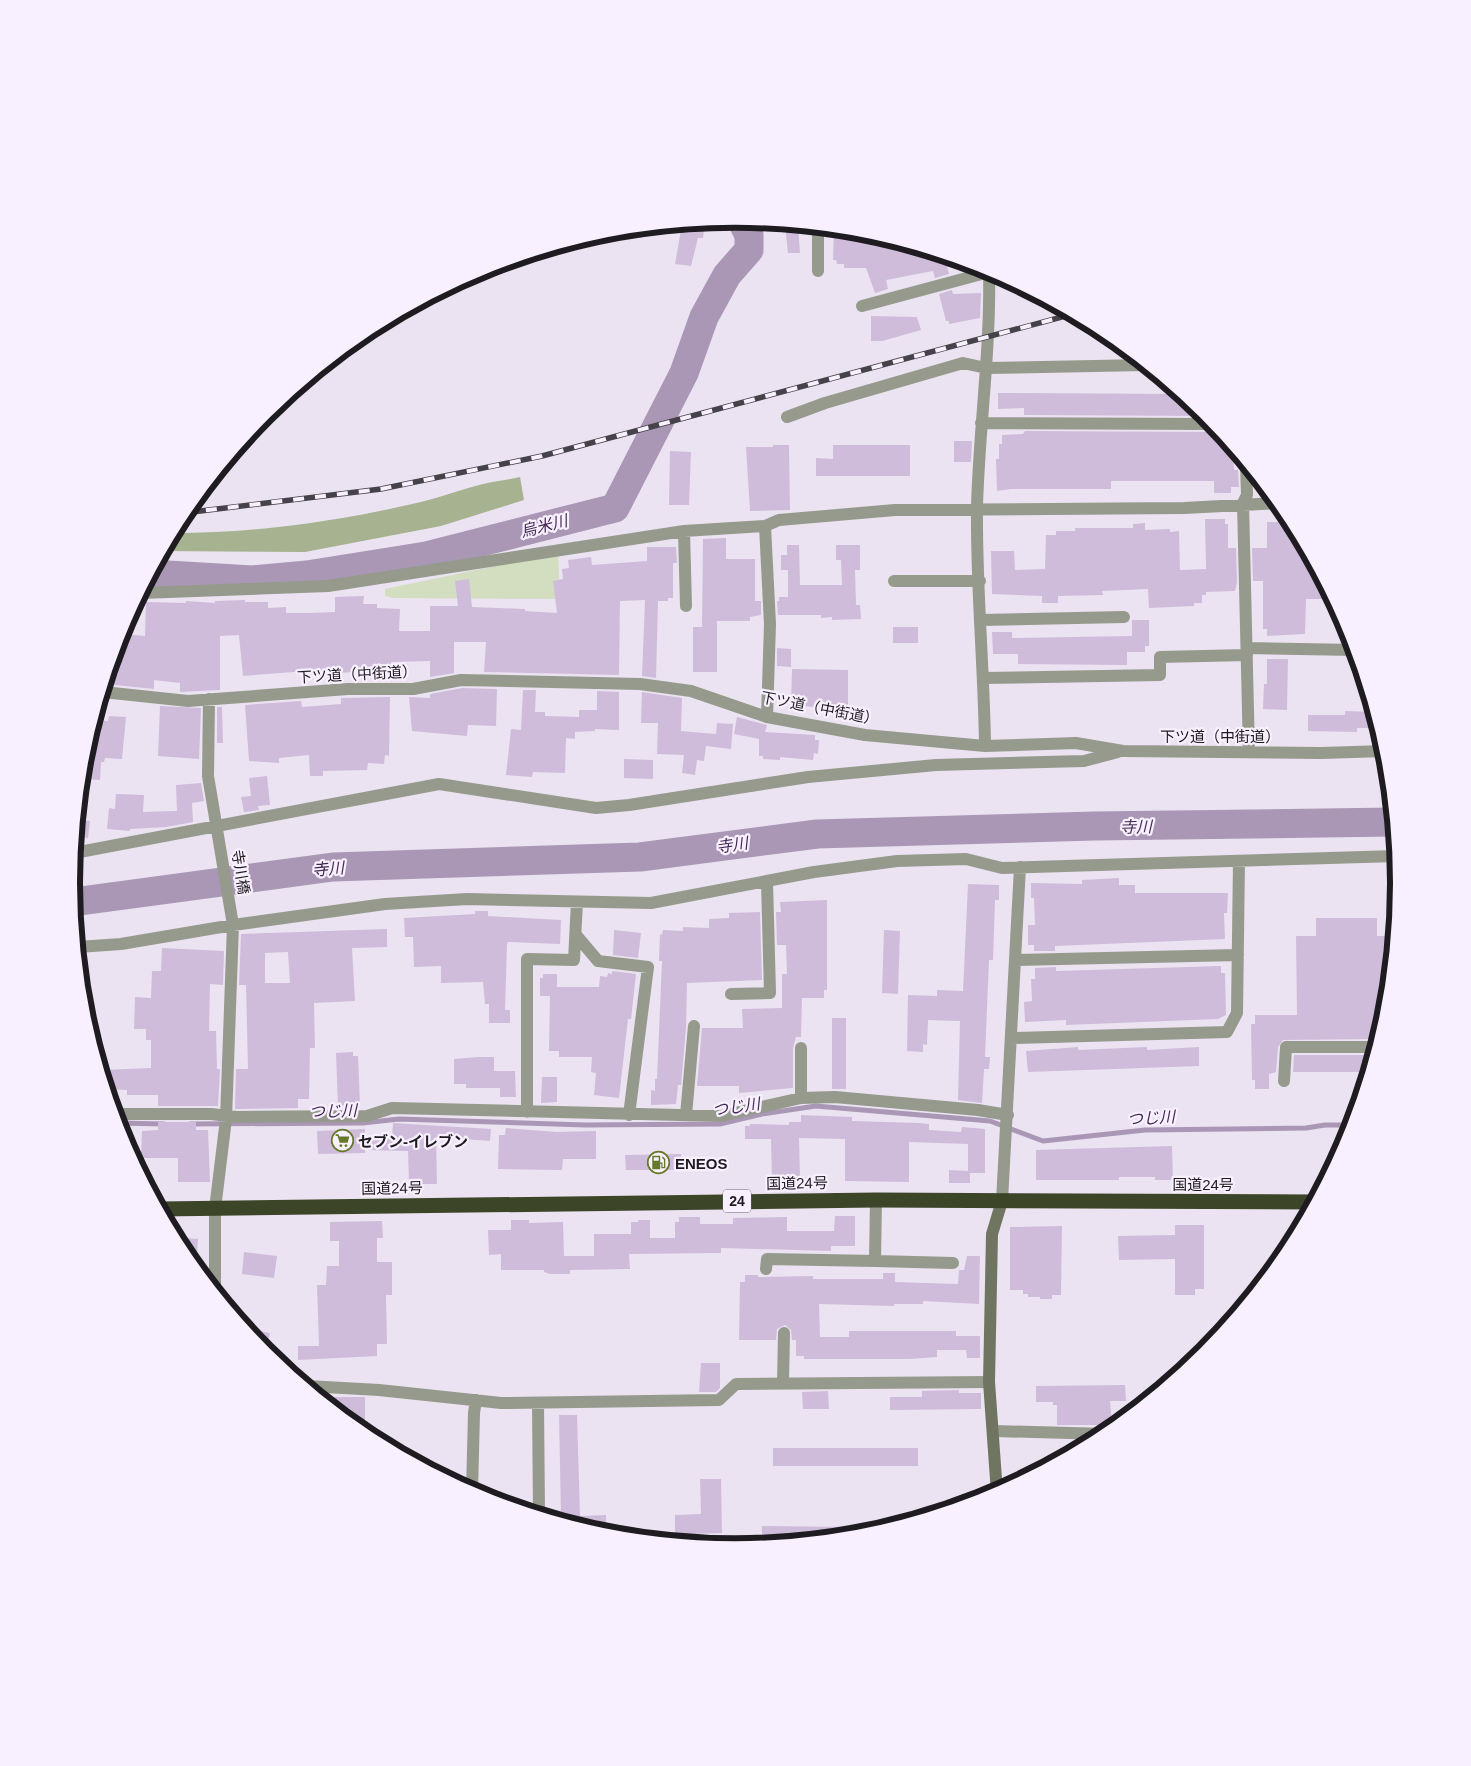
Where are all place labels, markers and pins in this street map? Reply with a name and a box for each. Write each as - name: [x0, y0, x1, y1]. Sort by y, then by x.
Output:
- supermarket icon: セブン-イレブン: [330, 1129, 354, 1153]
- place label: セブン-イレブン: [358, 1133, 468, 1150]
- fuel station icon: ENEOS: [647, 1151, 671, 1175]
- place label: ENEOS: [675, 1155, 728, 1172]

